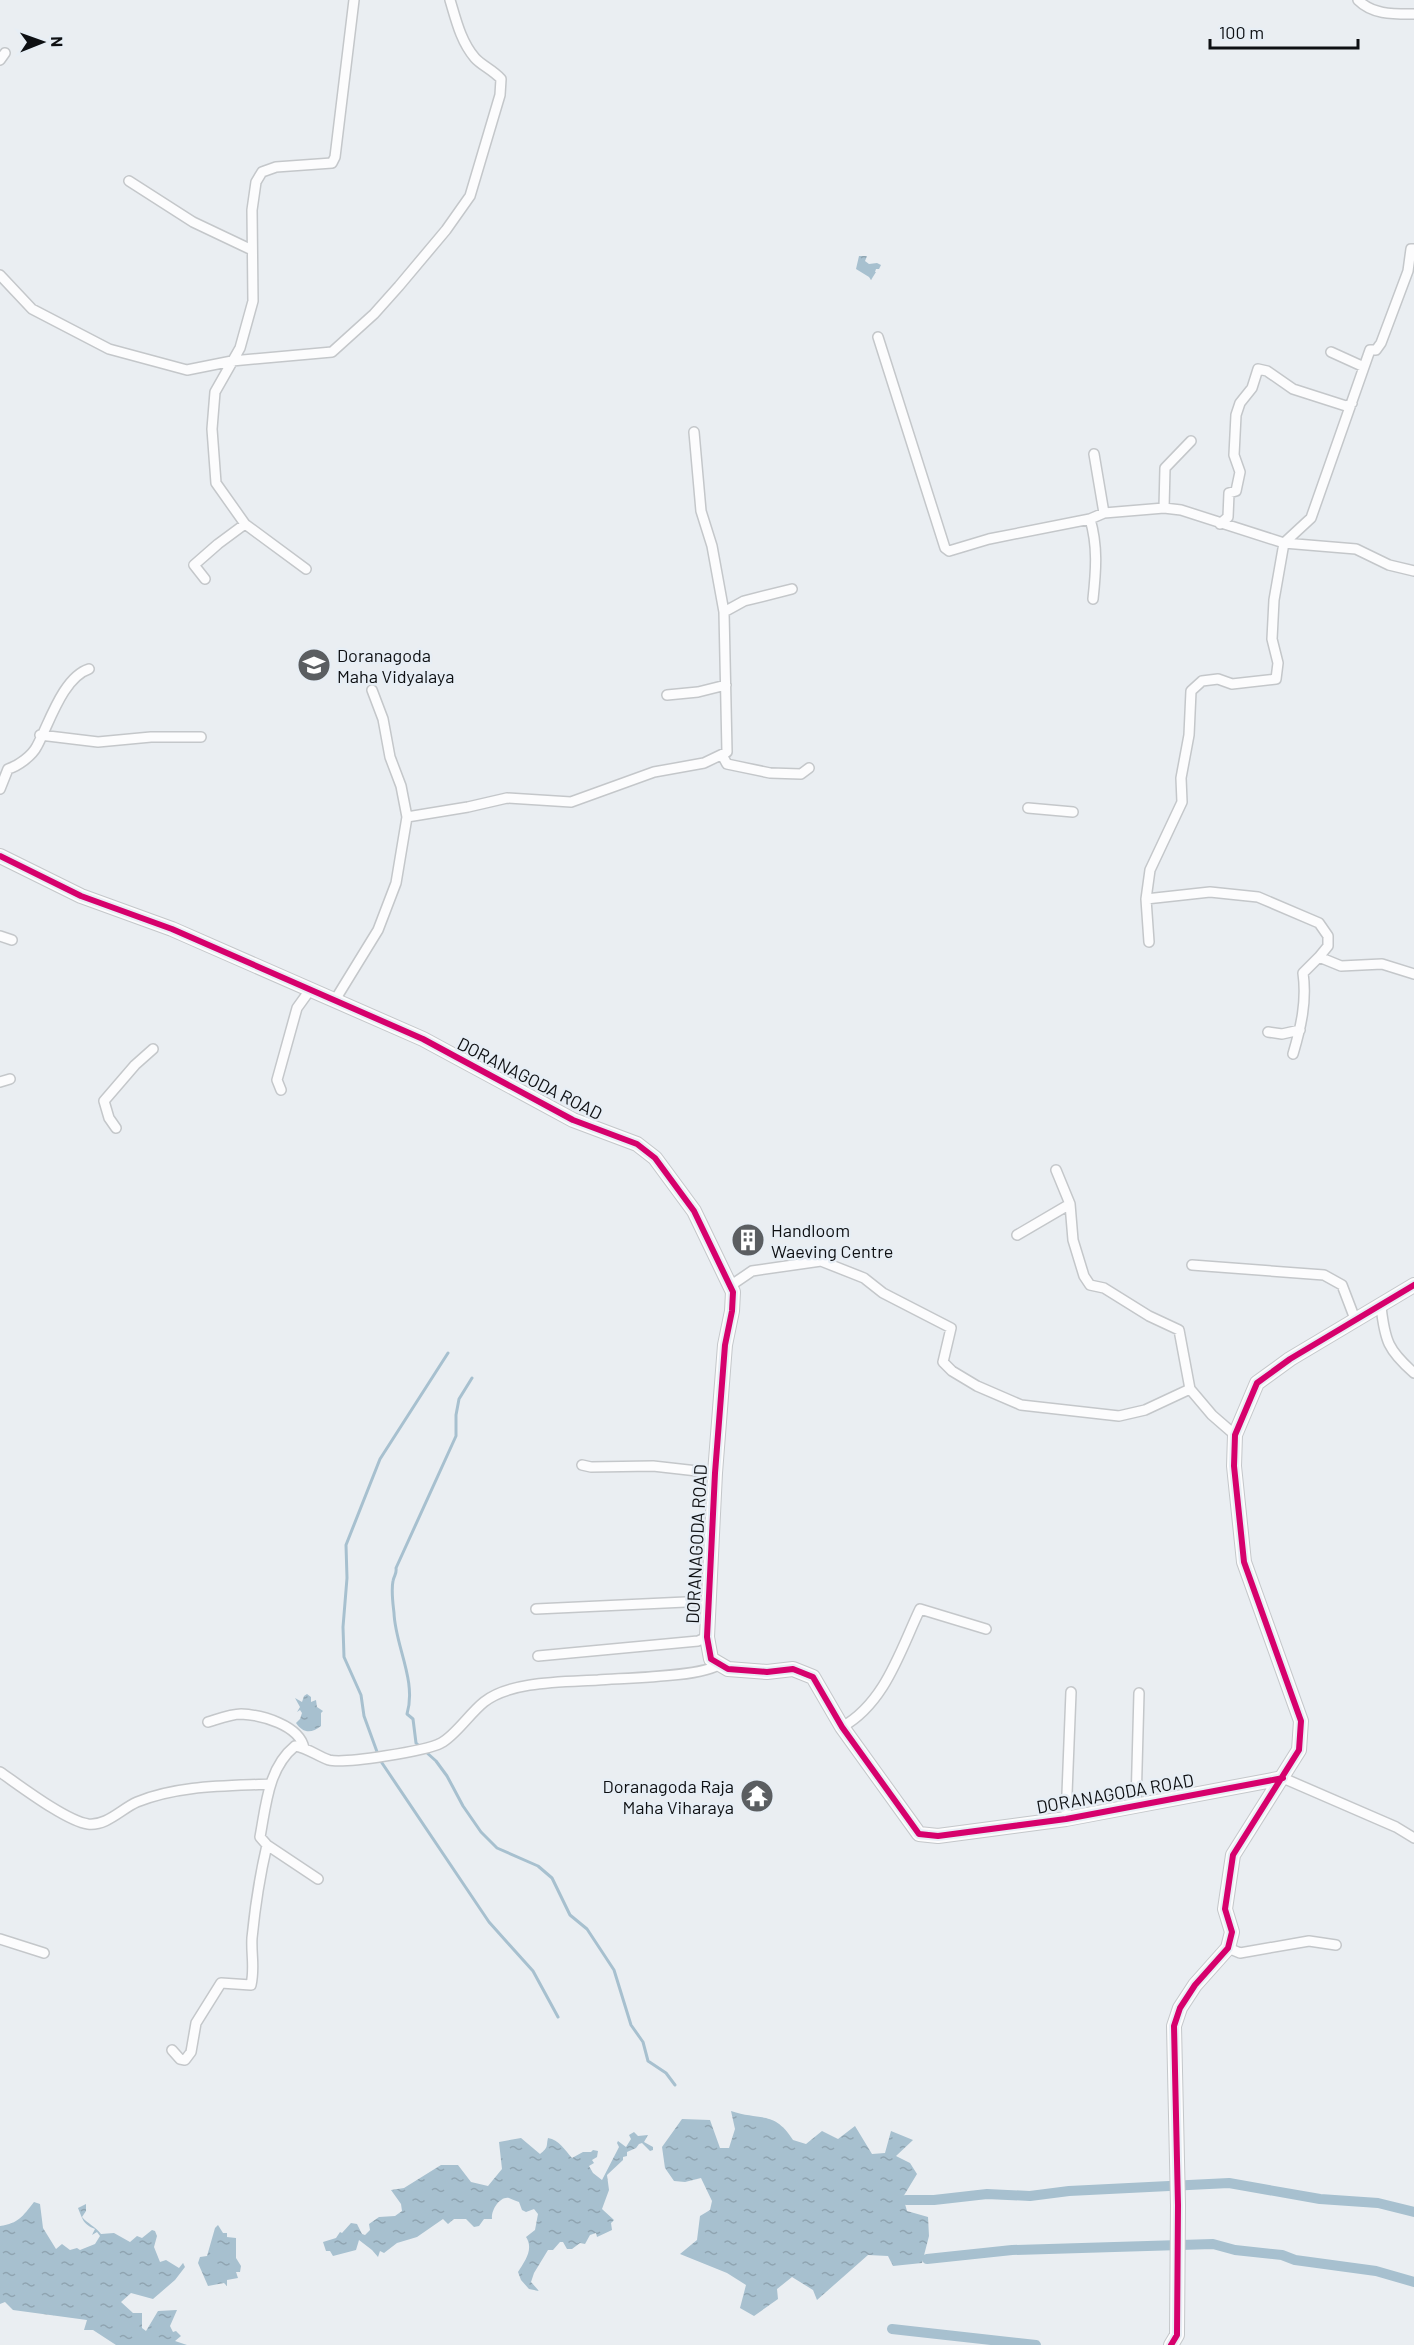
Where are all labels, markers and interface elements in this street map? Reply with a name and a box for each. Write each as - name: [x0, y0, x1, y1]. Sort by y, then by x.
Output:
- north arrow: [12, 12, 72, 72]
- scale bar: [1210, 12, 1358, 50]
- text: 100 m: [1219, 21, 1264, 43]
- text: N: [48, 36, 67, 47]
- place label: Doranagoda Maha Vidyalaya: [337, 644, 454, 687]
- school or university icon: Doranagoda Maha Vidyalaya: [296, 647, 332, 683]
- street label: DORANAGODA ROAD: [454, 1032, 606, 1124]
- place label: Handloom Waeving Centre: [771, 1219, 893, 1262]
- building icon: Handloom Waeving Centre: [730, 1222, 766, 1258]
- street label: DORANAGODA ROAD: [681, 1464, 711, 1624]
- street label: DORANAGODA ROAD: [1035, 1768, 1195, 1818]
- place label: Doranagoda Raja Maha Viharaya: [603, 1775, 734, 1818]
- temple icon: Doranagoda Raja Maha Viharaya: [739, 1778, 775, 1814]

